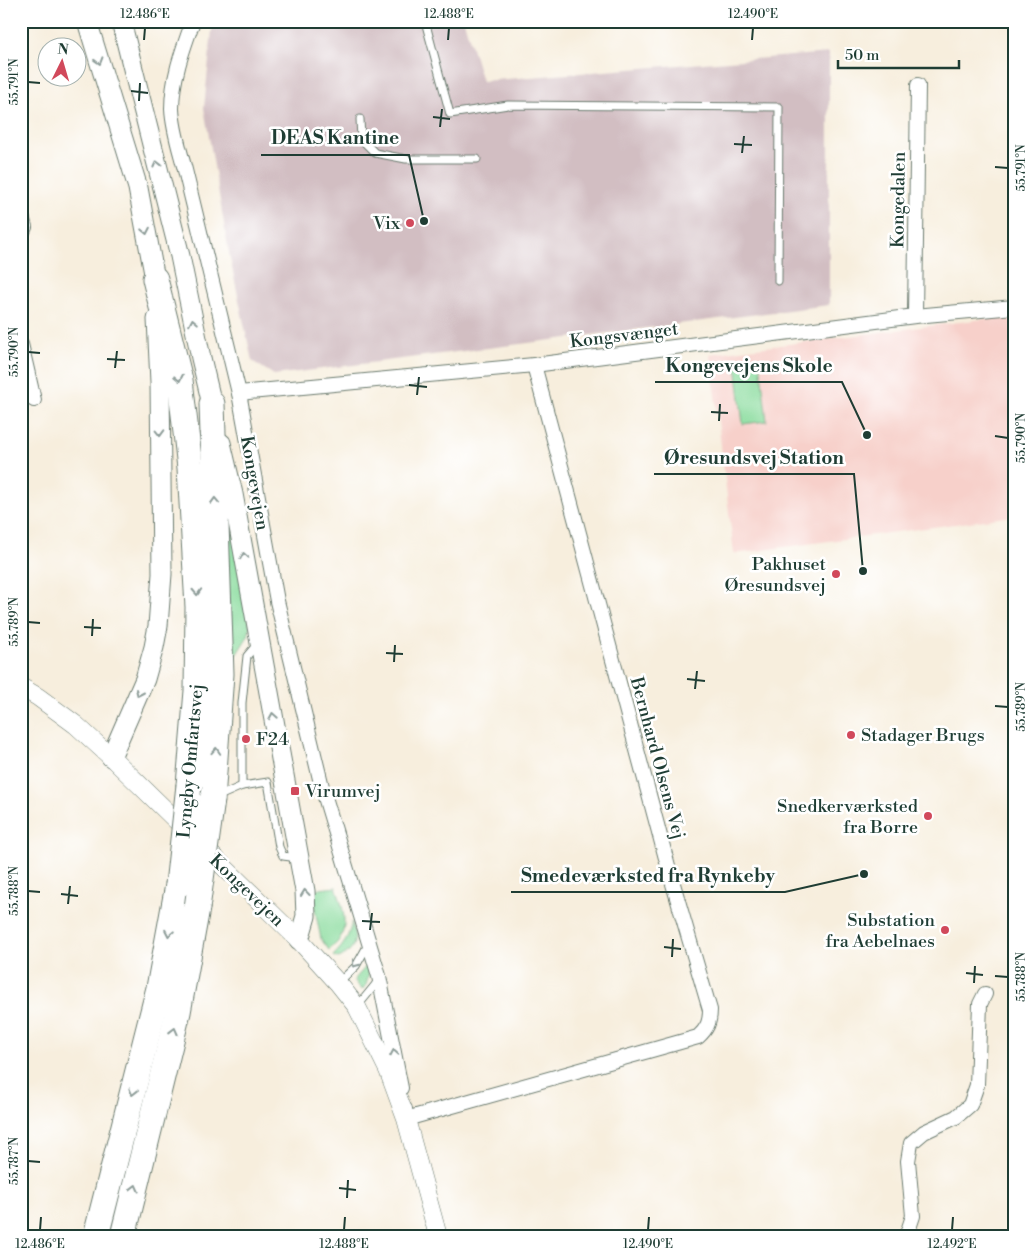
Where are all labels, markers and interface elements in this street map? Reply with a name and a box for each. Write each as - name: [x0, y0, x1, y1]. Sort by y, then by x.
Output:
- text: 12.486°E: [120, 7, 170, 22]
- text: 12.488°E: [424, 7, 474, 22]
- text: 12.490°E: [728, 7, 778, 22]
- north arrow: [38, 38, 88, 88]
- scale bar: [838, 38, 959, 70]
- text: N: [57, 41, 69, 59]
- text: 50 m: [845, 46, 879, 65]
- one-way arrow: [93, 56, 103, 64]
- text: 55.791°N: [7, 58, 22, 106]
- callout: DEAS Kantine: [261, 121, 409, 155]
- text: DEAS Kantine: [271, 126, 399, 150]
- text: 55.791°N: [1014, 144, 1029, 192]
- street label: Kongedalen: [886, 151, 911, 248]
- one-way arrow: [152, 160, 163, 169]
- place label: Vix: [372, 212, 401, 235]
- marker: Vix: [404, 217, 416, 229]
- one-way arrow: [141, 227, 151, 236]
- street label: Kongsvænget: [568, 317, 680, 354]
- one-way arrow: [189, 318, 199, 327]
- text: 55.790°N: [7, 327, 22, 377]
- callout: Kongevejens Skole: [655, 348, 842, 382]
- text: Kongevejens Skole: [665, 354, 833, 378]
- one-way arrow: [173, 373, 184, 382]
- text: 55.790°N: [1014, 413, 1029, 463]
- one-way arrow: [155, 430, 165, 437]
- street label: Kongevejen: [235, 434, 274, 532]
- callout: Øresundsvej Station: [654, 440, 854, 474]
- text: Øresundsvej Station: [664, 446, 844, 470]
- one-way arrow: [210, 497, 220, 505]
- one-way arrow: [239, 552, 249, 560]
- place label: Pakhuset Øresundsvej: [725, 553, 827, 597]
- marker: Pakhuset Øresundsvej: [830, 568, 842, 580]
- one-way arrow: [192, 588, 203, 596]
- text: 55.789°N: [7, 597, 22, 647]
- street label: Bernhard Olsens Vej: [625, 674, 690, 842]
- text: 55.789°N: [1014, 682, 1029, 732]
- street label: Lyngby Omfartsvej: [172, 683, 209, 839]
- one-way arrow: [134, 688, 145, 697]
- one-way arrow: [268, 712, 278, 720]
- place label: Stadager Brugs: [861, 724, 985, 747]
- place label: F24: [256, 728, 289, 751]
- marker: Stadager Brugs: [845, 729, 857, 741]
- marker: F24: [240, 733, 252, 745]
- one-way arrow: [210, 747, 221, 755]
- place label: Virumvej: [304, 780, 381, 803]
- marker: Virumvej: [289, 785, 301, 797]
- place label: Snedkerværksted fra Borre: [777, 795, 919, 839]
- marker: Snedkerværksted fra Borre: [922, 810, 934, 822]
- street label: Kongevejen: [204, 849, 289, 932]
- callout: Smedeværksted fra Rynkeby: [511, 858, 785, 892]
- text: Smedeværksted fra Rynkeby: [521, 864, 775, 888]
- text: 55.788°N: [7, 866, 22, 916]
- one-way arrow: [300, 889, 311, 897]
- place label: Substation fra Aebelnaes: [825, 909, 935, 953]
- marker: Substation fra Aebelnaes: [939, 924, 951, 936]
- one-way arrow: [164, 929, 175, 938]
- text: 55.788°N: [1014, 952, 1029, 1002]
- one-way arrow: [352, 959, 361, 968]
- one-way arrow: [168, 1026, 179, 1035]
- one-way arrow: [390, 1049, 400, 1058]
- one-way arrow: [128, 1087, 138, 1095]
- text: 55.787°N: [7, 1137, 22, 1185]
- one-way arrow: [129, 1185, 139, 1193]
- text: 12.486°E: [15, 1237, 65, 1252]
- text: 12.488°E: [319, 1237, 369, 1252]
- text: 12.490°E: [623, 1237, 673, 1252]
- text: 12.492°E: [928, 1237, 976, 1252]

